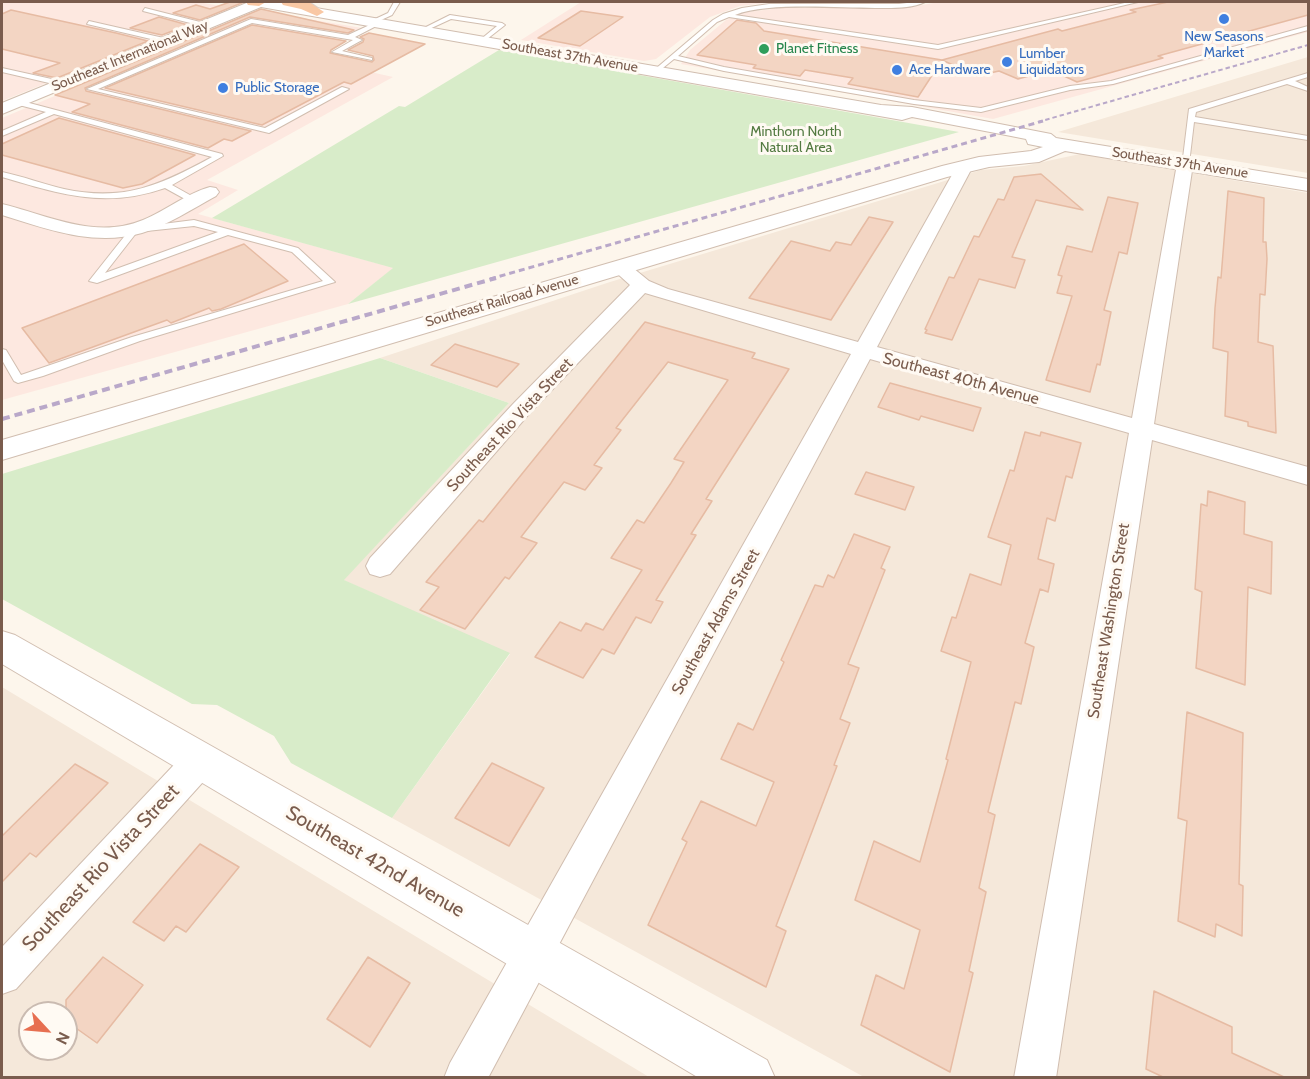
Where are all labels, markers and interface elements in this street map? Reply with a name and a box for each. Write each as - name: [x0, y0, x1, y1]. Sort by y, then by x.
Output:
- marker: New Seasons Market: [1217, 12, 1231, 26]
- street label: Southeast International Way: [49, 17, 211, 95]
- place label: New Seasons Market: [1184, 29, 1264, 62]
- street label: Southeast 37th Avenue: [501, 36, 639, 76]
- place label: Planet Fitness: [776, 41, 858, 57]
- marker: Planet Fitness: [757, 42, 771, 56]
- place label: Lumber Liquidators: [1019, 46, 1084, 78]
- marker: Lumber Liquidators: [1000, 55, 1014, 69]
- place label: Ace Hardware: [909, 62, 991, 78]
- marker: Ace Hardware: [890, 63, 904, 77]
- place label: Public Storage: [235, 80, 319, 96]
- marker: Public Storage: [216, 81, 230, 95]
- park label: Minthorn North Natural Area: [750, 124, 842, 156]
- street label: Southeast 37th Avenue: [1111, 144, 1249, 182]
- street label: Southeast Railroad Avenue: [424, 271, 580, 331]
- street label: Southeast 40th Avenue: [881, 349, 1041, 409]
- street label: Southeast Rio Vista Street: [443, 354, 577, 496]
- street label: Southeast Washington Street: [1084, 522, 1134, 720]
- street label: Southeast Adams Street: [668, 546, 764, 698]
- street label: Southeast Rio Vista Street: [17, 780, 185, 956]
- street label: Southeast 42nd Avenue: [281, 801, 469, 923]
- north arrow: [18, 1001, 78, 1061]
- text: N: [52, 1029, 74, 1047]

